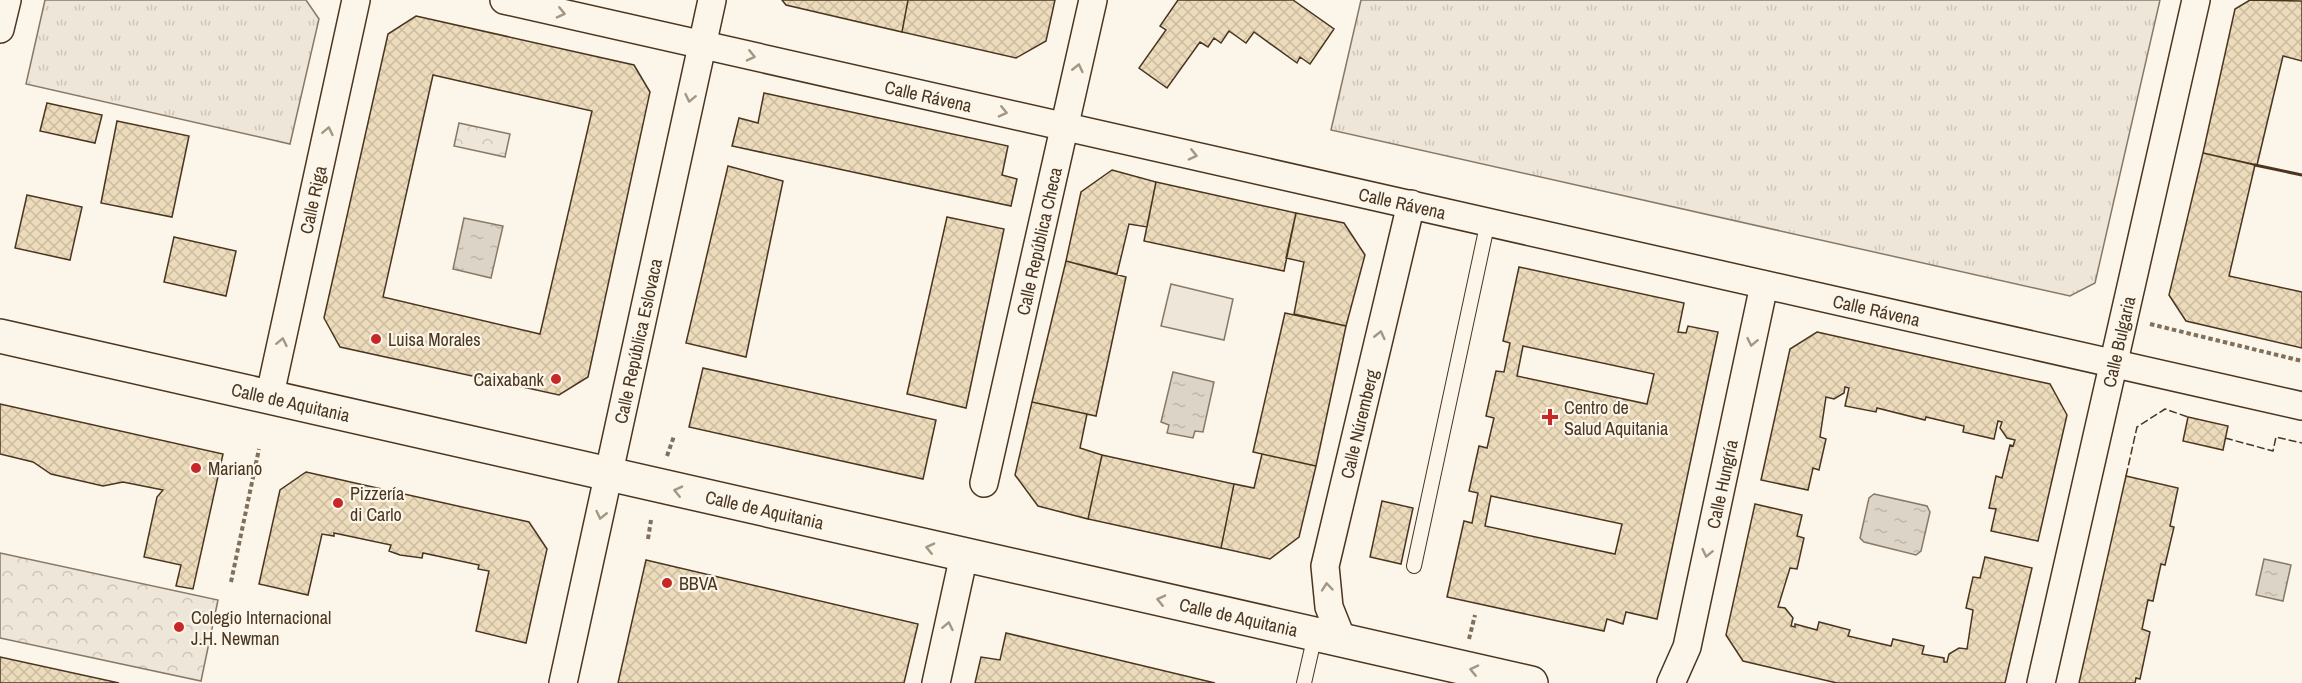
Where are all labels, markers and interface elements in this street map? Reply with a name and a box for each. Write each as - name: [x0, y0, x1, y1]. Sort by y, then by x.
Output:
- one-way arrow: [555, 6, 565, 19]
- one-way arrow: [746, 48, 756, 61]
- one-way arrow: [1070, 64, 1083, 74]
- street label: Calle Rávena: [882, 74, 974, 118]
- one-way arrow: [684, 93, 697, 103]
- one-way arrow: [998, 104, 1008, 117]
- one-way arrow: [321, 126, 334, 136]
- one-way arrow: [1188, 147, 1198, 160]
- street label: Calle Riga: [293, 163, 332, 236]
- street label: Calle República Checa: [1010, 165, 1067, 318]
- street label: Calle Rávena: [1356, 181, 1448, 225]
- street label: Calle República Eslovaca: [607, 256, 668, 426]
- street label: Calle Rávena: [1830, 288, 1922, 332]
- street label: Calle Bulgaria: [2096, 294, 2141, 390]
- place label: Luisa Morales: [388, 327, 481, 352]
- one-way arrow: [1373, 330, 1386, 340]
- marker: Luisa Morales: [369, 332, 383, 346]
- one-way arrow: [274, 337, 287, 347]
- one-way arrow: [1746, 337, 1759, 347]
- street label: Calle Núremberg: [1334, 366, 1384, 481]
- place label: Caixabank: [473, 367, 545, 392]
- marker: Caixabank: [549, 372, 563, 386]
- street label: Calle de Aquitania: [229, 376, 352, 427]
- place label: Centro de Salud Aquitania: [1564, 395, 1668, 441]
- marker: Centro de Salud Aquitania: [1541, 408, 1559, 426]
- street label: Calle Hungría: [1700, 437, 1743, 531]
- place label: Mariano: [208, 456, 262, 481]
- marker: Mariano: [189, 461, 203, 475]
- place label: Pizzería di Carlo: [350, 481, 404, 527]
- street label: Calle de Aquitania: [703, 484, 826, 535]
- one-way arrow: [673, 486, 683, 499]
- marker: Pizzería di Carlo: [331, 496, 345, 510]
- one-way arrow: [595, 509, 608, 519]
- one-way arrow: [925, 542, 935, 555]
- one-way arrow: [1701, 548, 1714, 558]
- place label: BBVA: [679, 571, 717, 596]
- marker: BBVA: [660, 576, 674, 590]
- one-way arrow: [1321, 582, 1334, 591]
- street label: Calle de Aquitania: [1177, 591, 1300, 642]
- one-way arrow: [1156, 594, 1166, 607]
- place label: Colegio Internacional J.H. Newman: [191, 605, 331, 651]
- marker: Colegio Internacional J.H. Newman: [172, 620, 186, 634]
- one-way arrow: [941, 621, 954, 631]
- one-way arrow: [1469, 665, 1479, 678]

